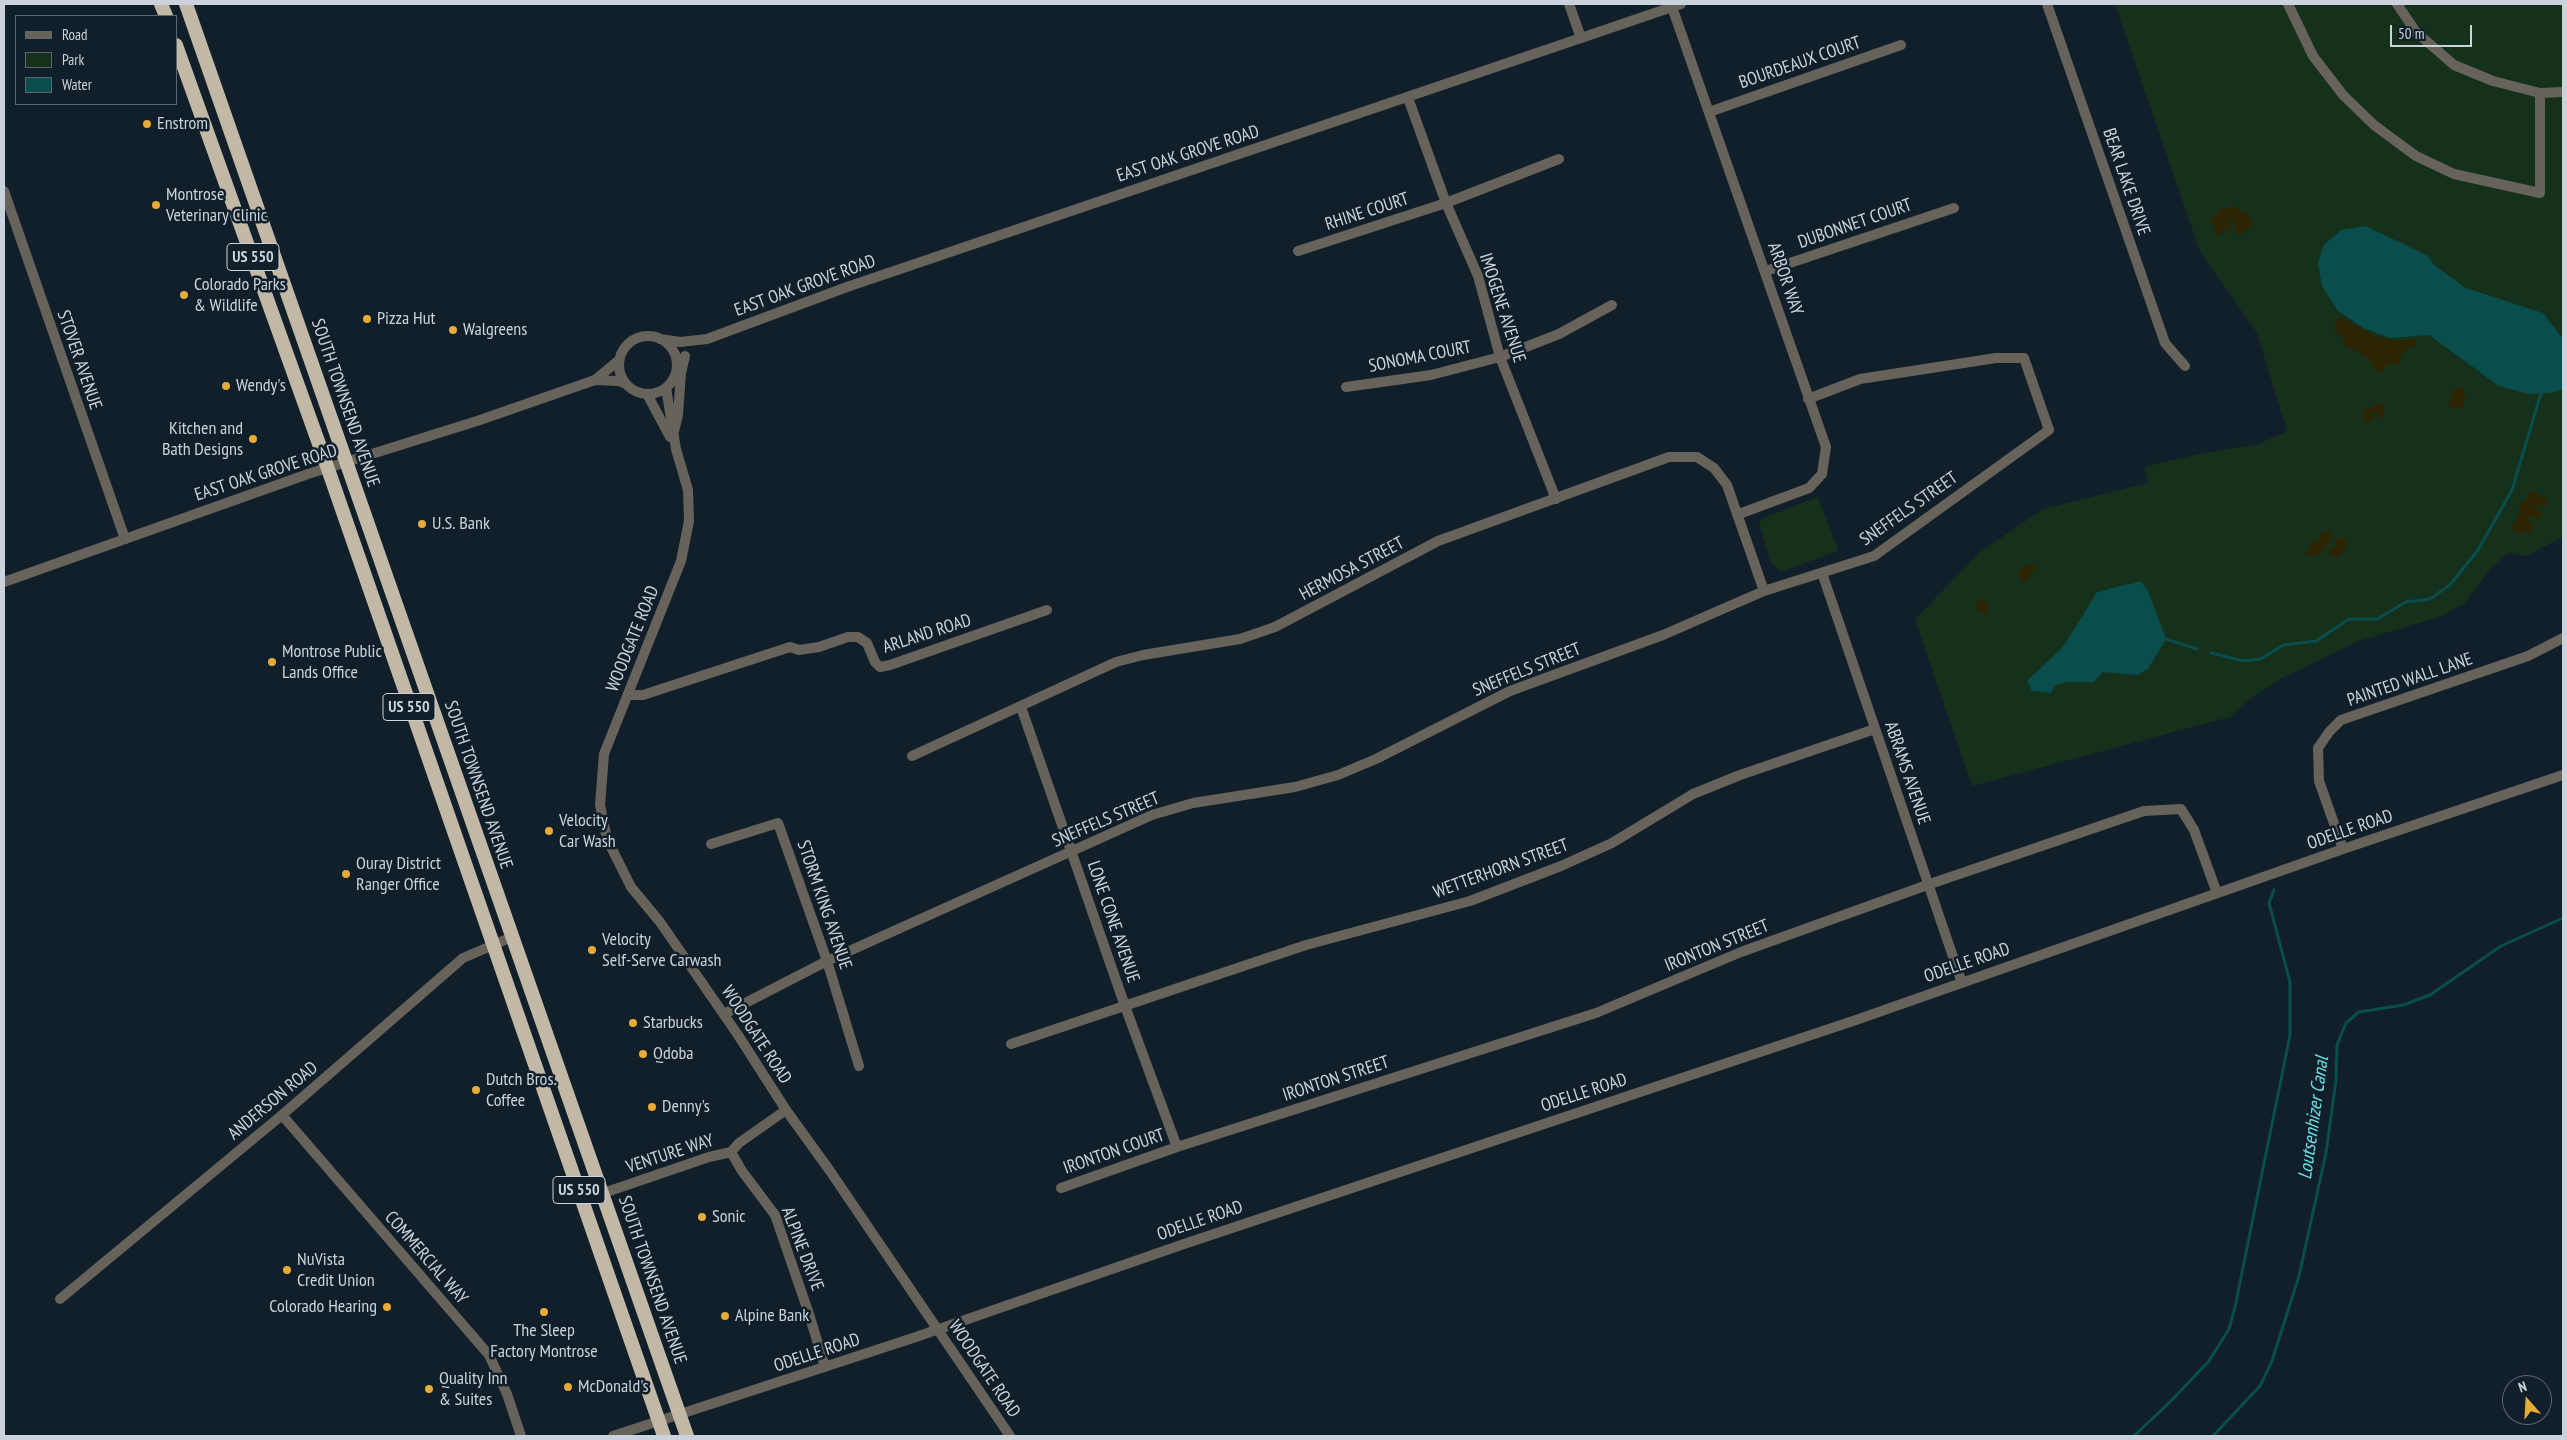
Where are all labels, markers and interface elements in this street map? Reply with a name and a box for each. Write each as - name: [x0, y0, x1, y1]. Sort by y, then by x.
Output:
- legend: [15, 15, 178, 105]
- scale bar: [2392, 15, 2474, 47]
- text: 50 m: [2398, 24, 2424, 43]
- text: Road: [62, 25, 88, 44]
- street label: BOURDEAUX COURT: [1736, 32, 1864, 94]
- text: Park: [62, 50, 84, 69]
- text: Water: [62, 75, 92, 94]
- place label: Enstrom: [157, 113, 208, 135]
- marker: Enstrom: [141, 118, 153, 130]
- street label: EAST OAK GROVE ROAD: [1114, 121, 1262, 187]
- street label: BEAR LAKE DRIVE: [2098, 126, 2154, 238]
- place label: Montrose Veterinary Clinic: [166, 184, 267, 226]
- street label: RHINE COURT: [1322, 188, 1412, 236]
- street label: DUBONNET COURT: [1795, 194, 1915, 254]
- marker: Montrose Veterinary Clinic: [150, 199, 162, 211]
- street label: ARBOR WAY: [1763, 240, 1807, 318]
- road number: US 550: [227, 243, 279, 270]
- street label: EAST OAK GROVE ROAD: [732, 250, 878, 322]
- street label: IMOGENE AVENUE: [1474, 250, 1530, 366]
- place label: Colorado Parks & Wildlife: [194, 274, 286, 316]
- marker: Colorado Parks & Wildlife: [178, 289, 190, 301]
- street label: STOVER AVENUE: [52, 307, 106, 413]
- place label: Pizza Hut: [377, 308, 435, 330]
- marker: Pizza Hut: [361, 313, 373, 325]
- street label: SOUTH TOWNSEND AVENUE: [306, 316, 384, 490]
- place label: Walgreens: [463, 319, 527, 341]
- marker: Walgreens: [447, 324, 459, 336]
- street label: SONOMA COURT: [1367, 336, 1473, 378]
- place label: Wendy's: [236, 375, 286, 397]
- marker: Wendy's: [220, 380, 232, 392]
- place label: Kitchen and Bath Designs: [162, 418, 243, 460]
- marker: Kitchen and Bath Designs: [247, 433, 259, 445]
- street label: EAST OAK GROVE ROAD: [192, 440, 340, 506]
- street label: SNEFFELS STREET: [1856, 467, 1962, 551]
- place label: U.S. Bank: [432, 513, 490, 535]
- marker: U.S. Bank: [416, 518, 428, 530]
- street label: HERMOSA STREET: [1296, 532, 1408, 606]
- street label: WOODGATE ROAD: [602, 583, 664, 695]
- street label: ARLAND ROAD: [880, 610, 974, 658]
- street label: SNEFFELS STREET: [1470, 639, 1584, 701]
- place label: Montrose Public Lands Office: [282, 641, 382, 684]
- street label: PAINTED WALL LANE: [2345, 648, 2475, 712]
- marker: Montrose Public Lands Office: [266, 656, 278, 668]
- road number: US 550: [383, 694, 435, 720]
- street label: SOUTH TOWNSEND AVENUE: [439, 698, 517, 872]
- street label: ABRAMS AVENUE: [1879, 719, 1935, 827]
- street label: SNEFFELS STREET: [1049, 788, 1163, 852]
- street label: ODELLE ROAD: [2304, 805, 2396, 855]
- place label: Velocity Car Wash: [559, 810, 616, 852]
- marker: Velocity Car Wash: [543, 825, 555, 837]
- street label: WETTERHORN STREET: [1431, 835, 1571, 903]
- street label: STORM KING AVENUE: [792, 838, 856, 972]
- place label: Ouray District Ranger Office: [356, 853, 441, 896]
- street label: LONE CONE AVENUE: [1082, 858, 1144, 986]
- marker: Ouray District Ranger Office: [340, 868, 352, 880]
- street label: IRONTON STREET: [1662, 915, 1772, 977]
- place label: Velocity Self-Serve Carwash: [602, 929, 721, 972]
- street label: ODELLE ROAD: [1921, 938, 2013, 988]
- marker: Velocity Self-Serve Carwash: [586, 944, 598, 956]
- street label: WOODGATE ROAD: [716, 982, 796, 1088]
- place label: Starbucks: [643, 1012, 703, 1034]
- marker: Starbucks: [627, 1017, 639, 1029]
- place label: Qdoba: [653, 1043, 693, 1065]
- marker: Qdoba: [637, 1048, 649, 1060]
- street label: IRONTON STREET: [1280, 1052, 1392, 1106]
- water label: Loutsenhizer Canal: [2294, 1055, 2334, 1181]
- street label: ANDERSON ROAD: [224, 1057, 322, 1145]
- place label: Dutch Bros. Coffee: [486, 1069, 557, 1112]
- street label: ODELLE ROAD: [1538, 1069, 1630, 1117]
- marker: Dutch Bros. Coffee: [470, 1084, 482, 1096]
- place label: Denny's: [662, 1096, 710, 1118]
- marker: Denny's: [646, 1101, 658, 1113]
- street label: IRONTON COURT: [1061, 1125, 1167, 1179]
- street label: VENTURE WAY: [624, 1130, 716, 1178]
- road number: US 550: [553, 1176, 605, 1204]
- street label: SOUTH TOWNSEND AVENUE: [613, 1193, 691, 1367]
- street label: ODELLE ROAD: [1154, 1196, 1246, 1246]
- street label: ALPINE DRIVE: [776, 1204, 828, 1294]
- place label: Sonic: [712, 1206, 746, 1228]
- street label: COMMERCIAL WAY: [380, 1207, 472, 1309]
- marker: Sonic: [696, 1211, 708, 1223]
- place label: NuVista Credit Union: [297, 1249, 375, 1292]
- marker: NuVista Credit Union: [281, 1264, 293, 1276]
- place label: Colorado Hearing: [269, 1296, 377, 1318]
- marker: Colorado Hearing: [381, 1301, 393, 1313]
- place label: Alpine Bank: [735, 1305, 809, 1327]
- marker: The Sleep Factory Montrose: [538, 1306, 550, 1318]
- marker: Alpine Bank: [719, 1310, 731, 1322]
- street label: WOODGATE ROAD: [944, 1316, 1024, 1422]
- place label: The Sleep Factory Montrose: [490, 1320, 598, 1362]
- street label: ODELLE ROAD: [771, 1329, 863, 1377]
- place label: Quality Inn & Suites: [439, 1368, 507, 1410]
- north arrow: [2502, 1375, 2552, 1425]
- place label: McDonald's: [578, 1376, 649, 1398]
- text: N: [2516, 1377, 2529, 1397]
- marker: McDonald's: [562, 1381, 574, 1393]
- marker: Quality Inn & Suites: [423, 1383, 435, 1395]

